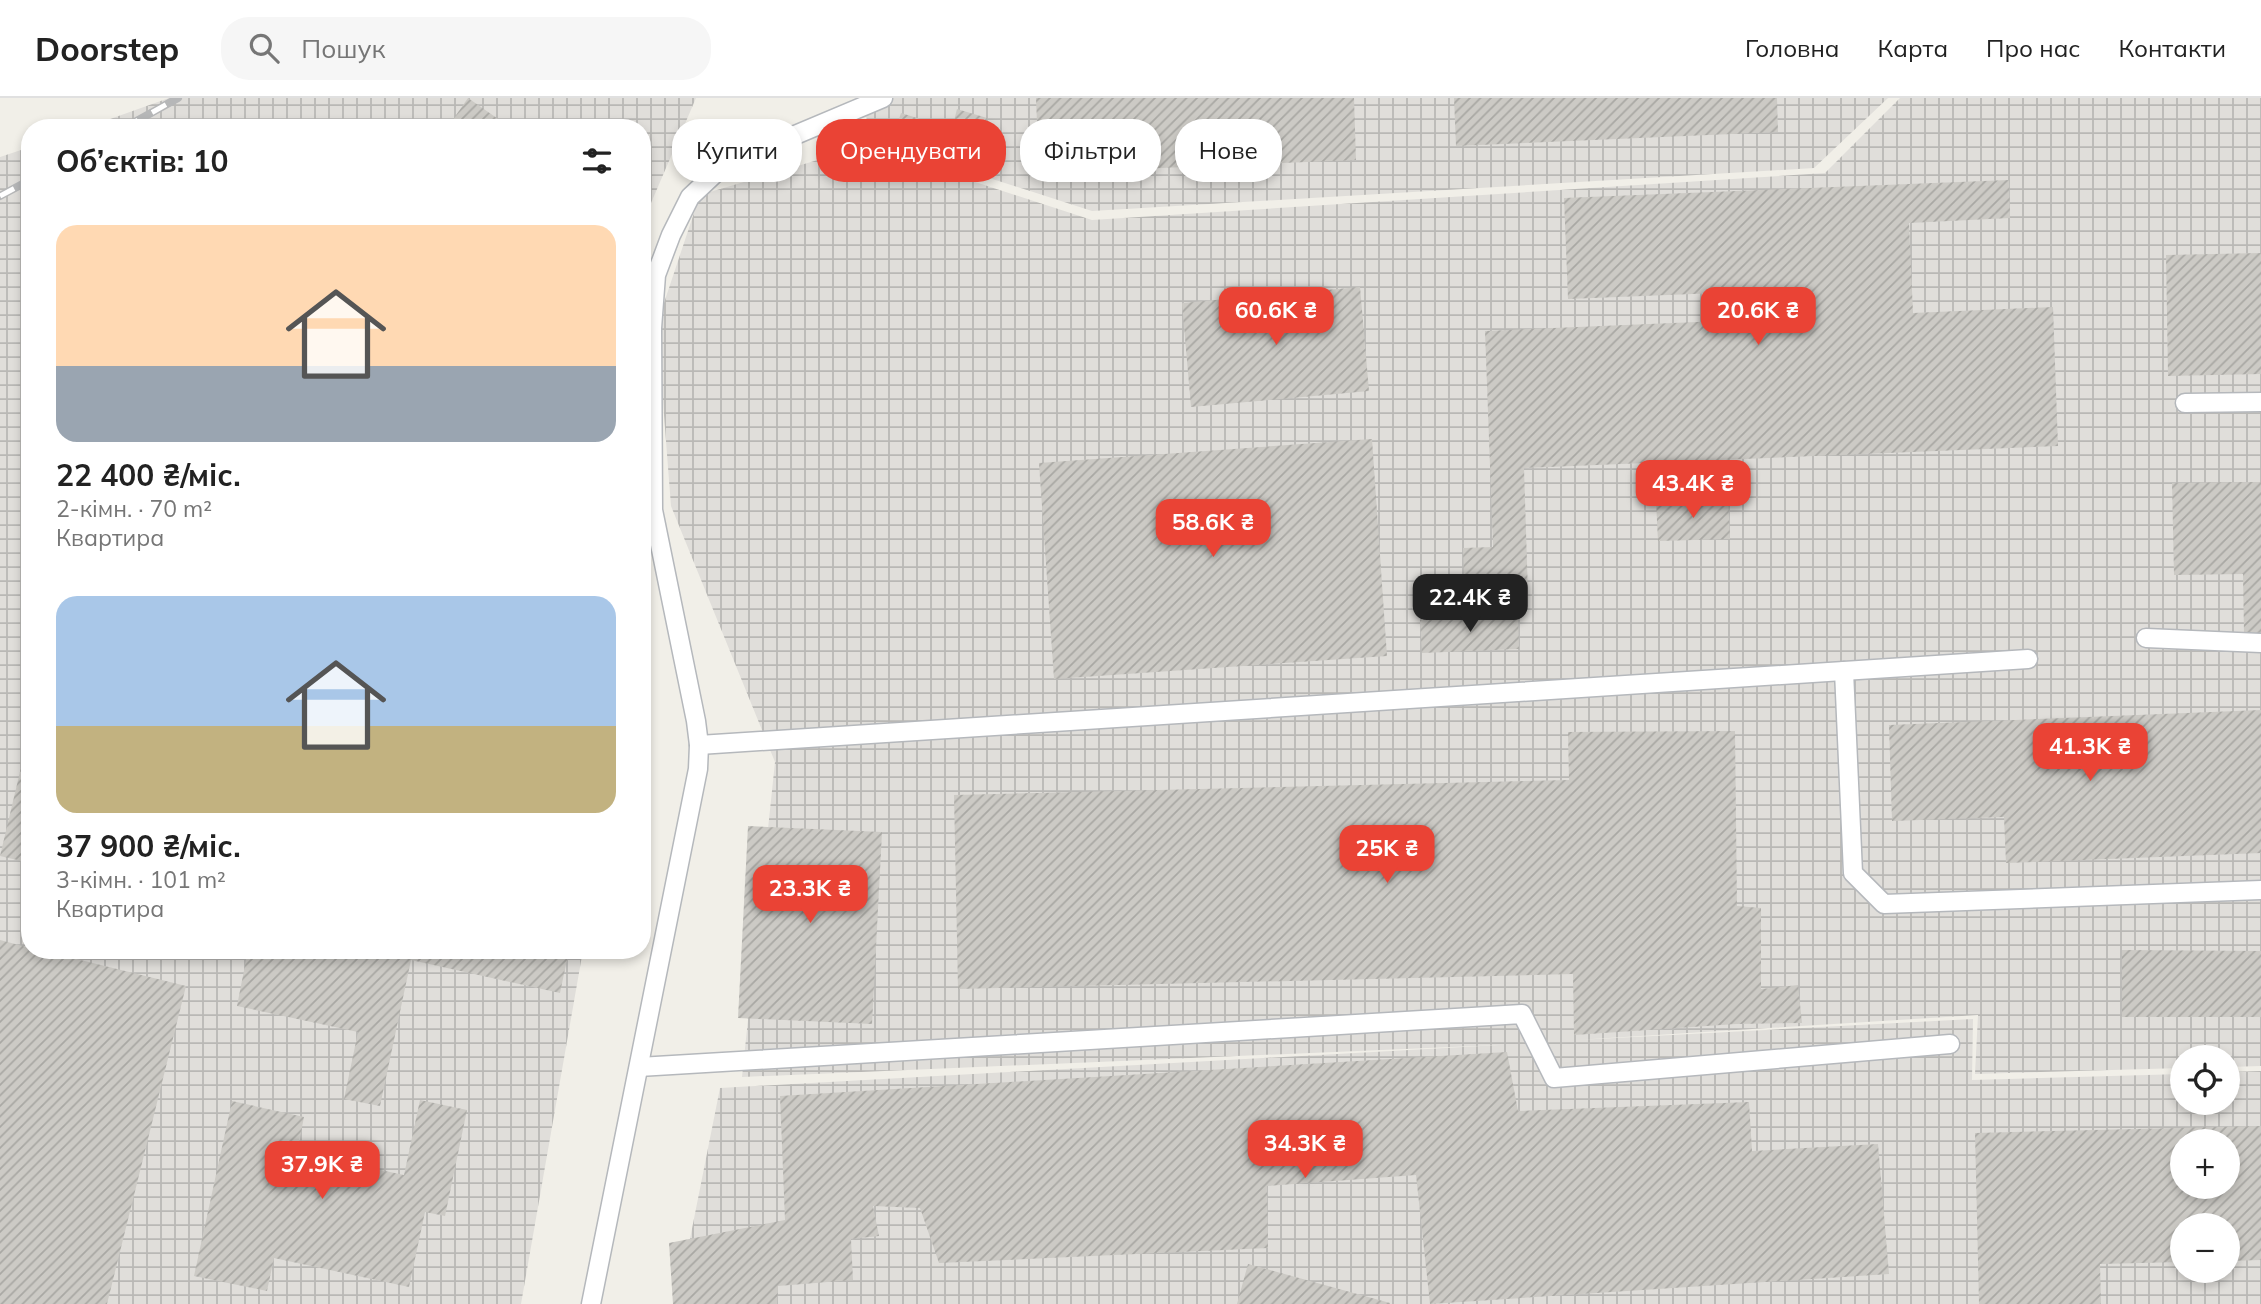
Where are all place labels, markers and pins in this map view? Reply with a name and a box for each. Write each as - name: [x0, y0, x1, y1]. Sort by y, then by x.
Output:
- pin: 60.6K ₴: [1211, 288, 1341, 347]
- pin: 20.6K ₴: [1693, 288, 1823, 347]
- pin: 43.4K ₴: [1628, 460, 1758, 520]
- pin: 58.6K ₴: [1148, 500, 1278, 559]
- pin: 22.4K ₴: [1405, 574, 1535, 634]
- pin: 41.3K ₴: [2025, 724, 2155, 783]
- pin: 25K ₴: [1338, 826, 1436, 885]
- pin: 23.3K ₴: [745, 866, 875, 925]
- pin: 34.3K ₴: [1240, 1121, 1370, 1180]
- pin: 37.9K ₴: [257, 1142, 387, 1201]

